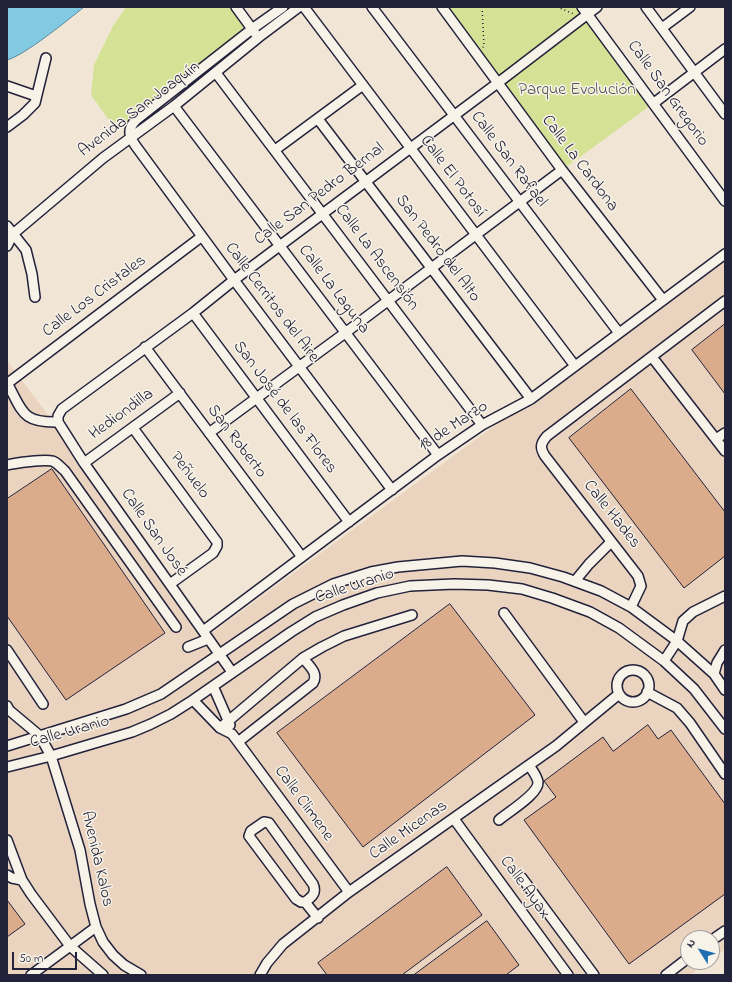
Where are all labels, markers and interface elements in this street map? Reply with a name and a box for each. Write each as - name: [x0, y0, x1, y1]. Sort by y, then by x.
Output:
- street label: Calle San Gregorio: [622, 37, 712, 151]
- street label: Avenida San Joaquín: [75, 58, 205, 162]
- park label: Parque Evolución: [518, 81, 636, 101]
- street label: Calle San Rafael: [465, 108, 551, 212]
- street label: Calle La Cardona: [536, 112, 622, 216]
- street label: Calle El Potosí: [415, 132, 489, 222]
- street label: Calle San Pedro Bernal: [251, 139, 389, 251]
- street label: San Pedro del Alto: [390, 191, 484, 307]
- street label: Calle La Ascensión: [330, 201, 422, 315]
- street label: Calle Cerritos del Aire: [219, 239, 323, 367]
- street label: Calle La Laguna: [293, 241, 373, 339]
- street label: Calle Los Cristales: [39, 251, 151, 343]
- street label: San José de las Flores: [227, 338, 341, 478]
- street label: Hediondilla: [86, 385, 158, 445]
- street label: 18 de Marzo: [416, 397, 492, 457]
- street label: San Roberto: [202, 401, 270, 483]
- street label: Peñuelo: [165, 448, 213, 504]
- street label: Calle Hades: [578, 477, 644, 553]
- street label: Calle San José: [115, 485, 191, 581]
- street label: Calle Uranio: [313, 565, 397, 609]
- street label: Calle Uranio: [28, 712, 112, 754]
- street label: Calle Climene: [269, 762, 337, 846]
- street label: Calle Micenas: [366, 797, 452, 865]
- street label: Avenida Kalos: [75, 809, 117, 909]
- street label: Calle Ayax: [494, 853, 554, 923]
- north arrow: [680, 930, 720, 970]
- text: N: [683, 936, 700, 951]
- scale bar: [14, 944, 79, 970]
- text: 50 m: [19, 950, 43, 968]

